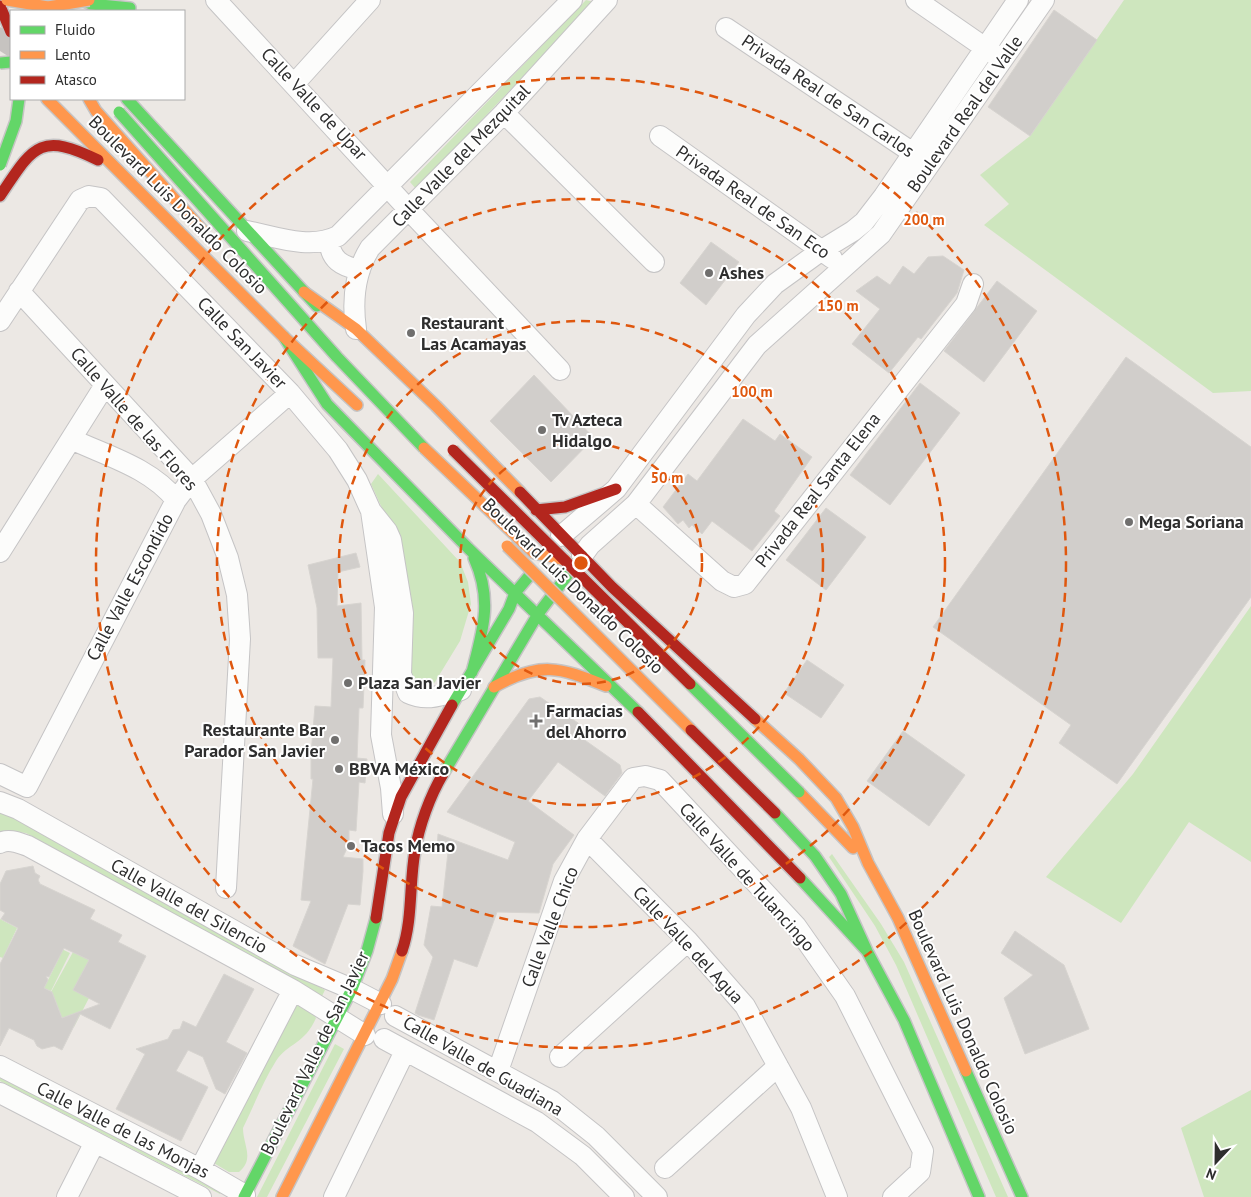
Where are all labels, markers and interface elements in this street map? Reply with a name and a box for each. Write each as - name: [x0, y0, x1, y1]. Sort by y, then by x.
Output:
- legend: [10, 10, 185, 100]
- text: Fluido: [55, 20, 95, 39]
- street label: Privada Real de San Carlos: [737, 29, 919, 162]
- street label: Boulevard Real del Valle: [902, 31, 1027, 197]
- street label: Calle Valle de Upar: [256, 43, 372, 165]
- text: Lento: [55, 45, 91, 64]
- text: Atasco: [55, 70, 97, 89]
- street label: Calle Valle del Mezquital: [386, 79, 535, 232]
- street label: Boulevard Luis Donaldo Colosio: [84, 110, 273, 299]
- street label: Privada Real de San Eco: [672, 140, 835, 264]
- text: 200 m: [903, 210, 945, 229]
- place label: Ashes: [719, 261, 764, 284]
- marker: Ashes: [703, 267, 715, 279]
- street label: Calle San Javier: [193, 292, 292, 394]
- text: 150 m: [817, 296, 859, 315]
- place label: Restaurant Las Acamayas: [421, 311, 527, 355]
- marker: Restaurant Las Acamayas: [405, 327, 417, 339]
- street label: Calle Valle de las Flores: [66, 342, 203, 495]
- text: 100 m: [731, 382, 773, 401]
- place label: Tv Azteca Hidalgo: [552, 408, 622, 452]
- street label: Privada Real Santa Elena: [750, 408, 885, 572]
- marker: Tv Azteca Hidalgo: [536, 424, 548, 436]
- text: 50 m: [651, 468, 683, 487]
- street label: Boulevard Luis Donaldo Colosio: [478, 493, 669, 679]
- street label: Calle Valle Escondido: [81, 509, 178, 664]
- place label: Mega Soriana: [1139, 510, 1244, 533]
- marker: Mega Soriana: [1123, 516, 1135, 528]
- centre of rings: [572, 554, 590, 572]
- place label: Plaza San Javier: [358, 671, 482, 694]
- marker: Plaza San Javier: [342, 677, 354, 689]
- place label: Farmacias del Ahorro: [546, 699, 627, 743]
- marker: Farmacias del Ahorro: [530, 715, 542, 727]
- place label: Restaurante Bar Parador San Javier: [184, 718, 326, 762]
- marker: Restaurante Bar Parador San Javier: [329, 734, 341, 746]
- place label: BBVA México: [349, 757, 449, 780]
- marker: BBVA México: [333, 763, 345, 775]
- street label: Calle Valle de Tulancingo: [674, 797, 820, 956]
- place label: Tacos Memo: [361, 834, 456, 857]
- marker: Tacos Memo: [345, 840, 357, 852]
- street label: Calle Valle del Silencio: [107, 853, 272, 958]
- street label: Calle Valle Chico: [516, 863, 583, 991]
- street label: Calle Valle del Agua: [628, 881, 749, 1008]
- street label: Boulevard Luis Donaldo Colosio: [903, 906, 1024, 1138]
- street label: Boulevard Valle de San Javier: [255, 947, 374, 1158]
- street label: Calle Valle de Guadiana: [399, 1010, 567, 1121]
- street label: Calle Valle de las Monjas: [33, 1076, 213, 1183]
- north arrow: [1191, 1137, 1241, 1187]
- text: N: [1203, 1164, 1219, 1184]

